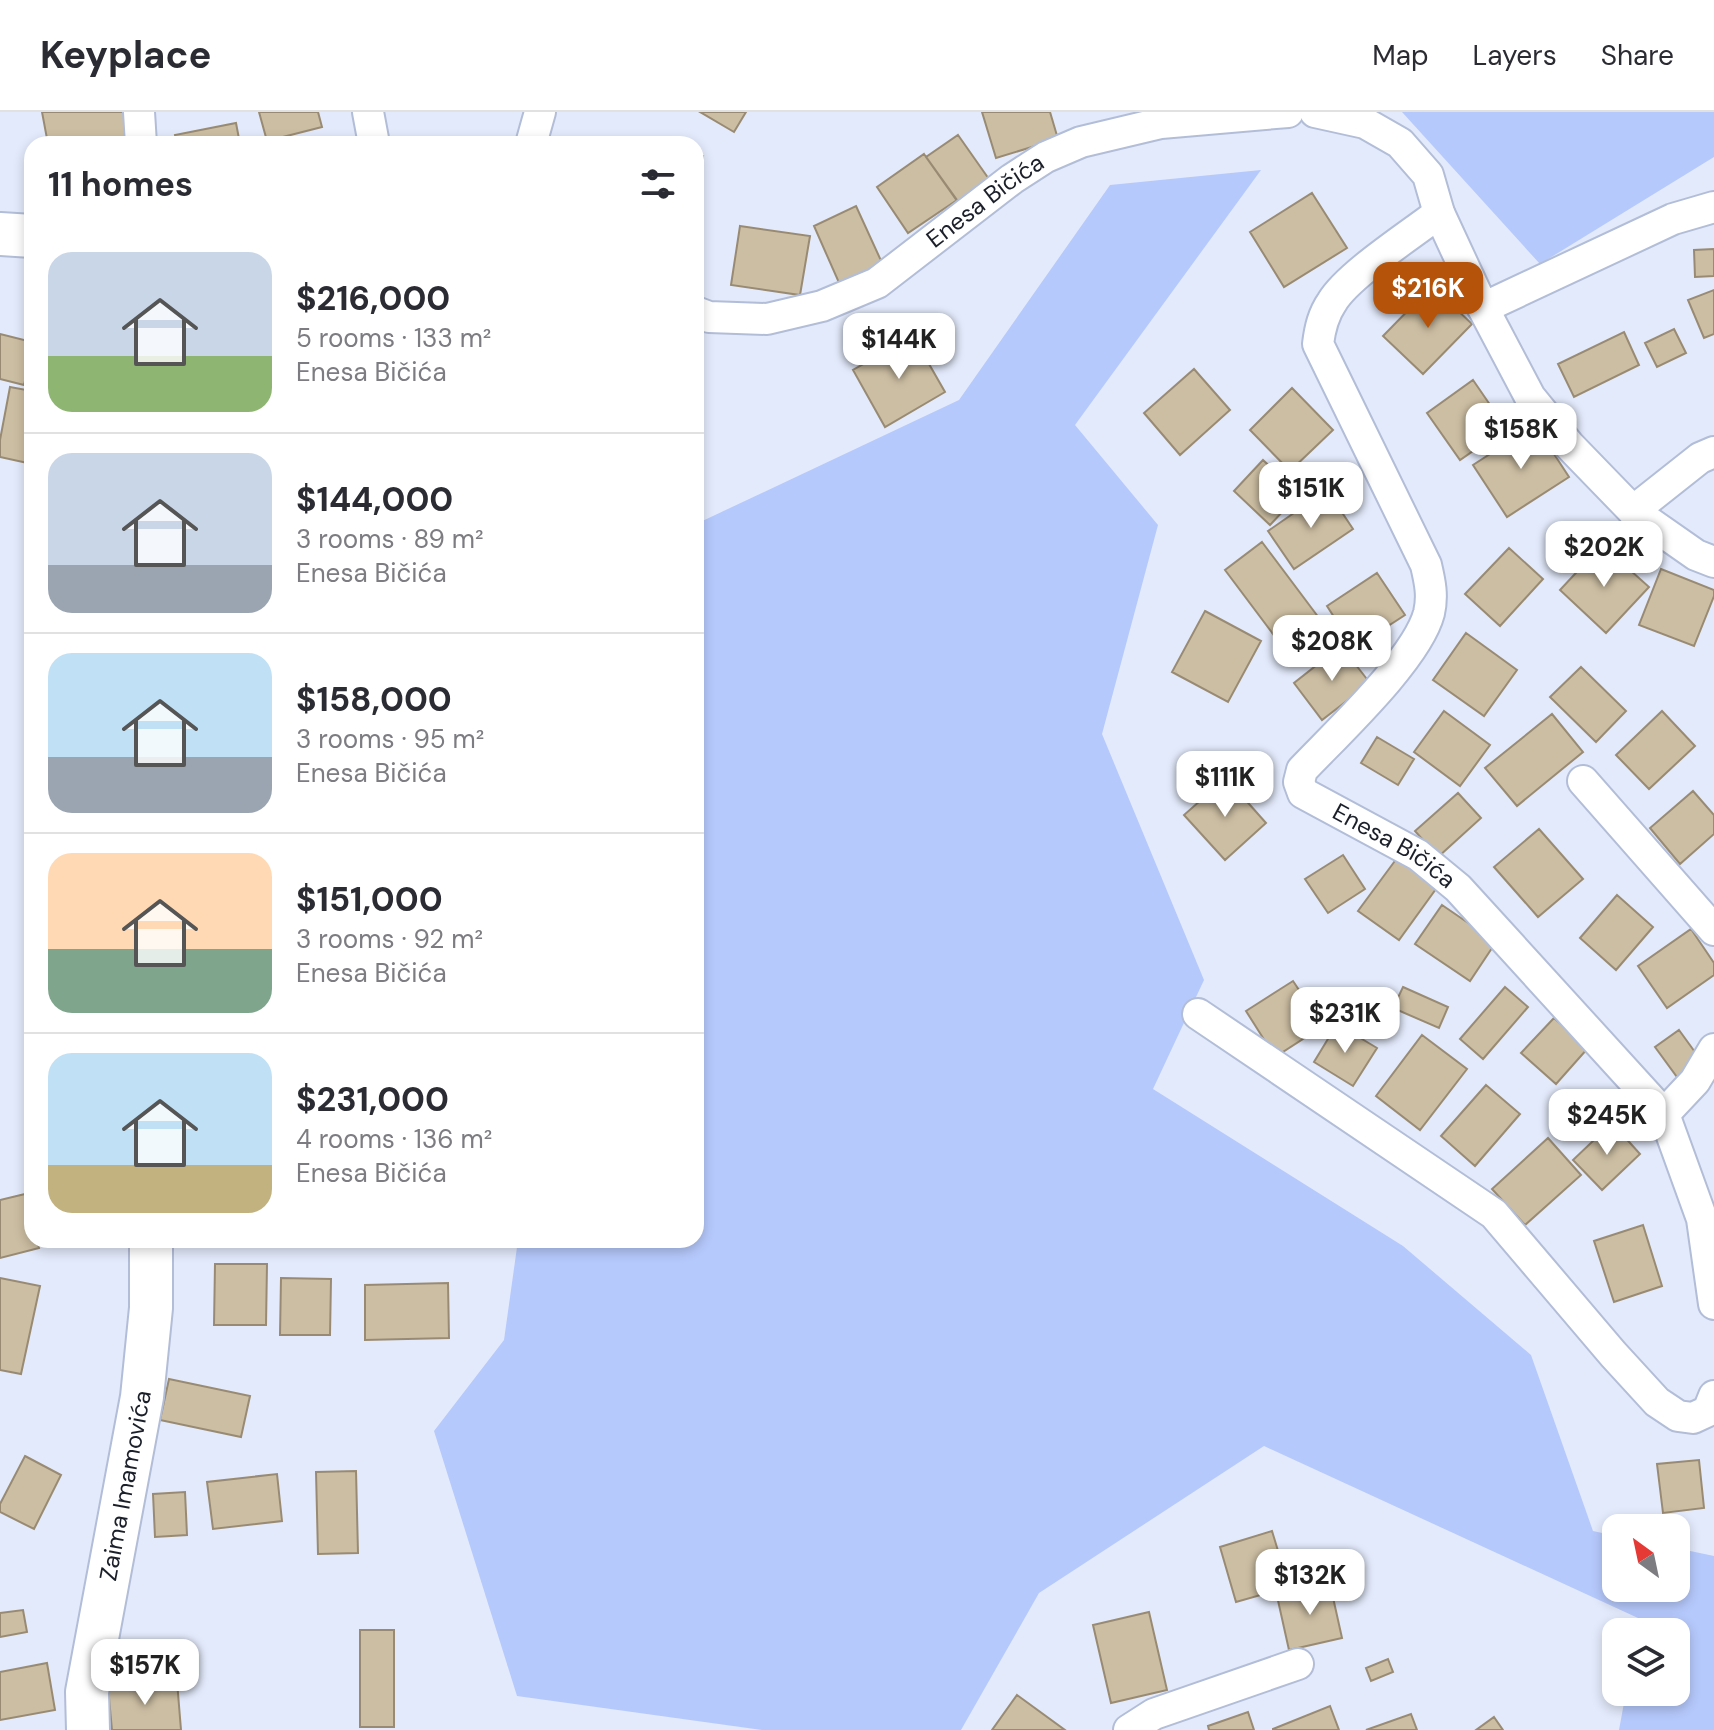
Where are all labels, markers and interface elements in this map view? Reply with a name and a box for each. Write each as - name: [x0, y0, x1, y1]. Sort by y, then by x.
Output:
- text: Keyplace: [40, 30, 211, 80]
- text: Map: [1372, 37, 1429, 74]
- text: Layers: [1473, 37, 1557, 74]
- text: Share: [1601, 37, 1674, 74]
- street label: Enesa Bičića: [920, 147, 1050, 254]
- text: 11 homes: [48, 162, 193, 207]
- icon: filters: [636, 162, 680, 206]
- pin: $216K: [1372, 262, 1484, 330]
- text: $216K: [1391, 271, 1465, 305]
- text: $216,000: [296, 276, 450, 321]
- icon: home: [112, 284, 208, 380]
- pin: $144K: [843, 313, 955, 381]
- text: 5 rooms · 133 m²: [296, 321, 491, 355]
- text: $144K: [861, 322, 937, 356]
- text: Enesa Bičića: [296, 355, 447, 389]
- pin: $158K: [1465, 403, 1577, 471]
- text: $158K: [1484, 412, 1558, 446]
- pin: $151K: [1255, 462, 1367, 530]
- text: $151K: [1277, 471, 1345, 505]
- text: $144,000: [296, 477, 453, 522]
- icon: home: [112, 485, 208, 581]
- pin: $202K: [1548, 521, 1660, 589]
- text: 3 rooms · 89 m²: [296, 522, 484, 556]
- text: $202K: [1564, 530, 1644, 564]
- text: Enesa Bičića: [296, 556, 447, 590]
- pin: $208K: [1276, 615, 1388, 683]
- text: $208K: [1291, 624, 1373, 658]
- text: $158,000: [296, 677, 452, 722]
- icon: home: [112, 685, 208, 781]
- text: 3 rooms · 95 m²: [296, 722, 484, 756]
- pin: $111K: [1169, 751, 1281, 819]
- text: Enesa Bičića: [296, 756, 447, 790]
- text: $111K: [1194, 760, 1256, 794]
- street label: Enesa Bičića: [1328, 796, 1462, 895]
- text: $151,000: [296, 877, 443, 922]
- icon: home: [112, 885, 208, 981]
- text: 3 rooms · 92 m²: [296, 922, 483, 956]
- text: Enesa Bičića: [296, 956, 447, 990]
- pin: $231K: [1289, 987, 1401, 1055]
- text: $231K: [1309, 996, 1381, 1030]
- text: $231,000: [296, 1077, 449, 1122]
- icon: home: [112, 1085, 208, 1181]
- pin: $245K: [1551, 1089, 1663, 1157]
- text: $245K: [1567, 1098, 1647, 1132]
- text: 4 rooms · 136 m²: [296, 1122, 492, 1156]
- text: Enesa Bičića: [296, 1156, 447, 1190]
- street label: Zaima Imamovića: [92, 1388, 158, 1583]
- north arrow: [1602, 1514, 1690, 1602]
- map controls: [1602, 1514, 1690, 1706]
- pin: $132K: [1254, 1549, 1366, 1617]
- text: $132K: [1274, 1558, 1346, 1592]
- button: layers: [1602, 1618, 1690, 1706]
- pin: $157K: [89, 1639, 201, 1707]
- text: $157K: [109, 1648, 181, 1682]

